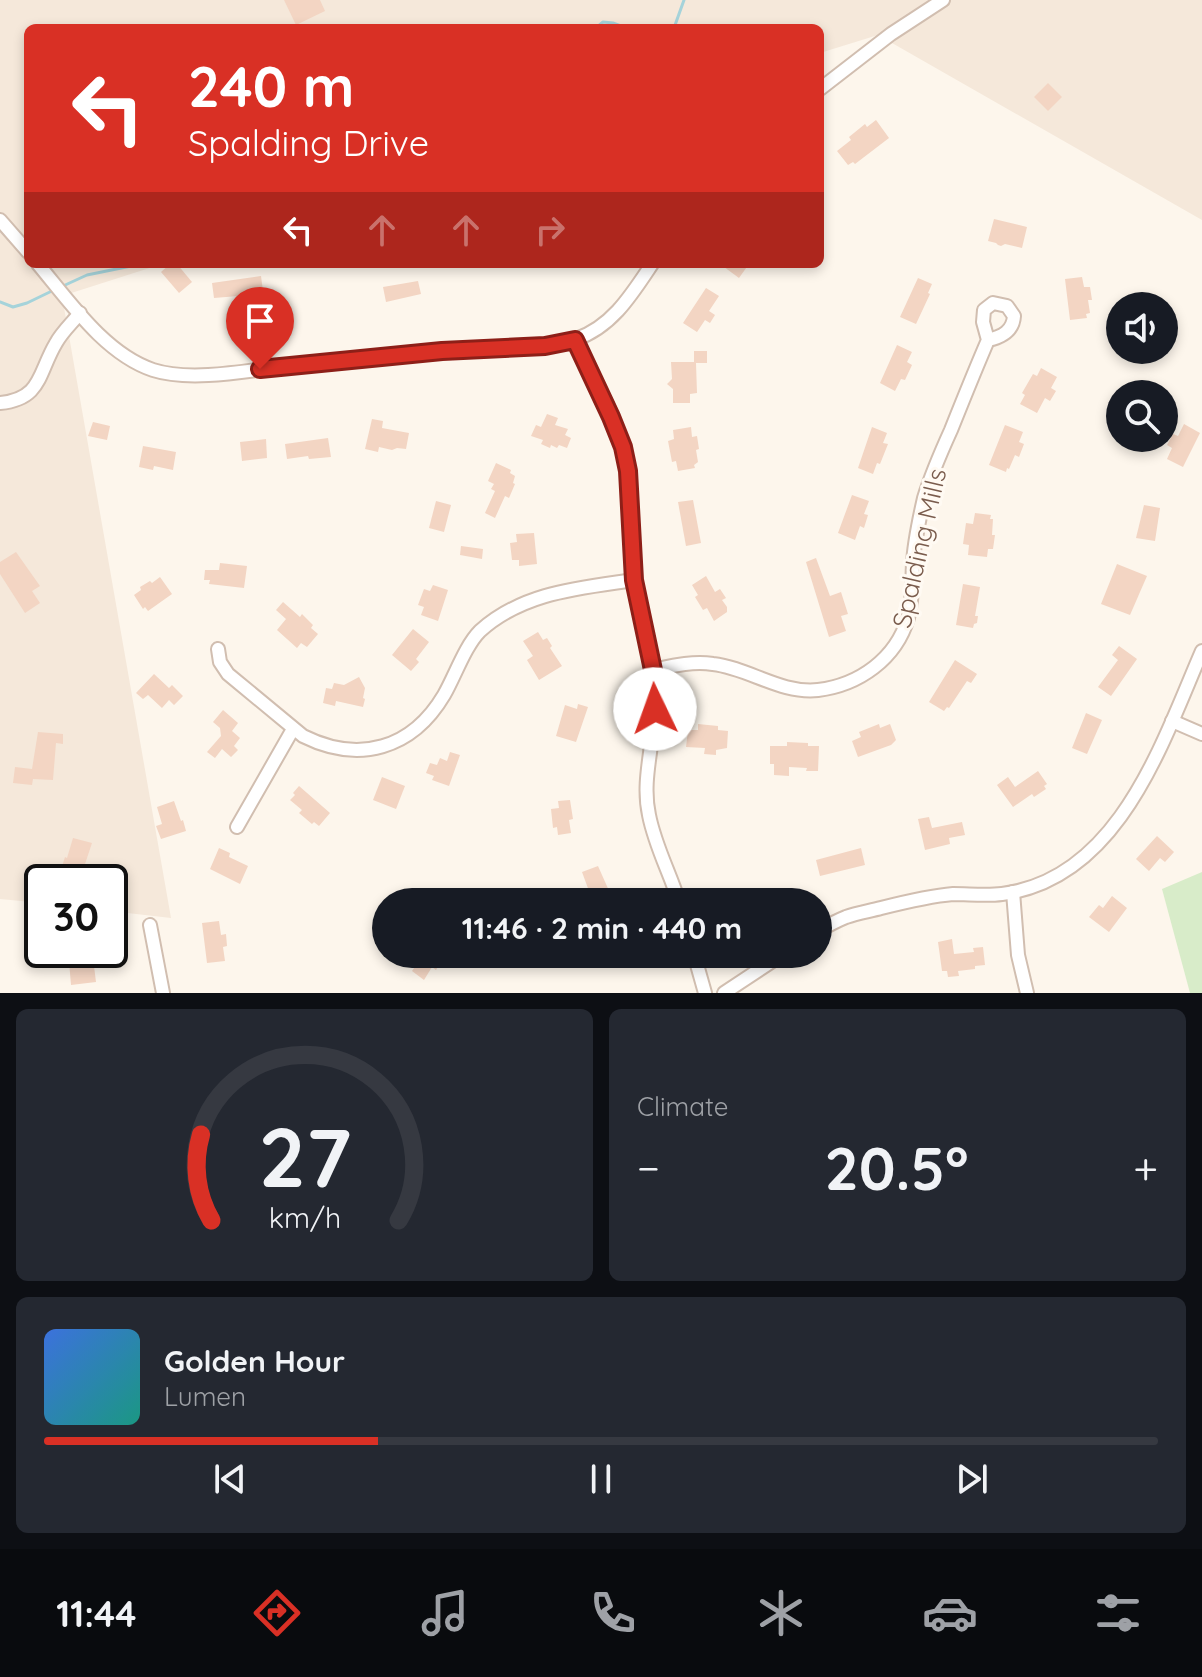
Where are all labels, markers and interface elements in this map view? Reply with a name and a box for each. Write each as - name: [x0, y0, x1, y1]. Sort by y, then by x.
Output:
- text: 240 m: [188, 51, 355, 121]
- icon: left: [56, 56, 160, 160]
- text: Spalding Drive: [188, 120, 429, 165]
- icon: left: [276, 208, 320, 252]
- icon: ahead: [360, 208, 404, 252]
- icon: ahead: [444, 208, 488, 252]
- icon: right: [528, 208, 572, 252]
- pin: [226, 287, 294, 369]
- map controls: [1106, 292, 1178, 452]
- button: sound: [1106, 292, 1178, 364]
- icon: arrive: [238, 299, 282, 343]
- button: search: [1106, 380, 1178, 452]
- street label: Spalding Mills: [885, 465, 953, 631]
- position arrow: [613, 667, 697, 751]
- speed limit sign: 30: [24, 864, 128, 968]
- text: 11:46 · 2 min · 440 m: [462, 909, 742, 947]
- text: Climate: [637, 1090, 728, 1123]
- text: 27: [258, 1104, 351, 1208]
- text: 20.5°: [825, 1130, 969, 1205]
- text: −: [637, 1140, 660, 1195]
- text: +: [1133, 1140, 1158, 1195]
- text: km/h: [268, 1199, 341, 1235]
- text: Golden Hour: [164, 1342, 345, 1380]
- text: Lumen: [164, 1380, 246, 1413]
- icon: previous: [208, 1457, 252, 1501]
- icon: pause: [579, 1457, 623, 1501]
- icon: next: [950, 1457, 994, 1501]
- icon: directions: [249, 1585, 305, 1641]
- icon: music: [417, 1585, 473, 1641]
- icon: phone: [585, 1585, 641, 1641]
- icon: climate: [753, 1585, 809, 1641]
- icon: car: [922, 1585, 978, 1641]
- icon: filters: [1090, 1585, 1146, 1641]
- text: 11:44: [56, 1591, 136, 1636]

